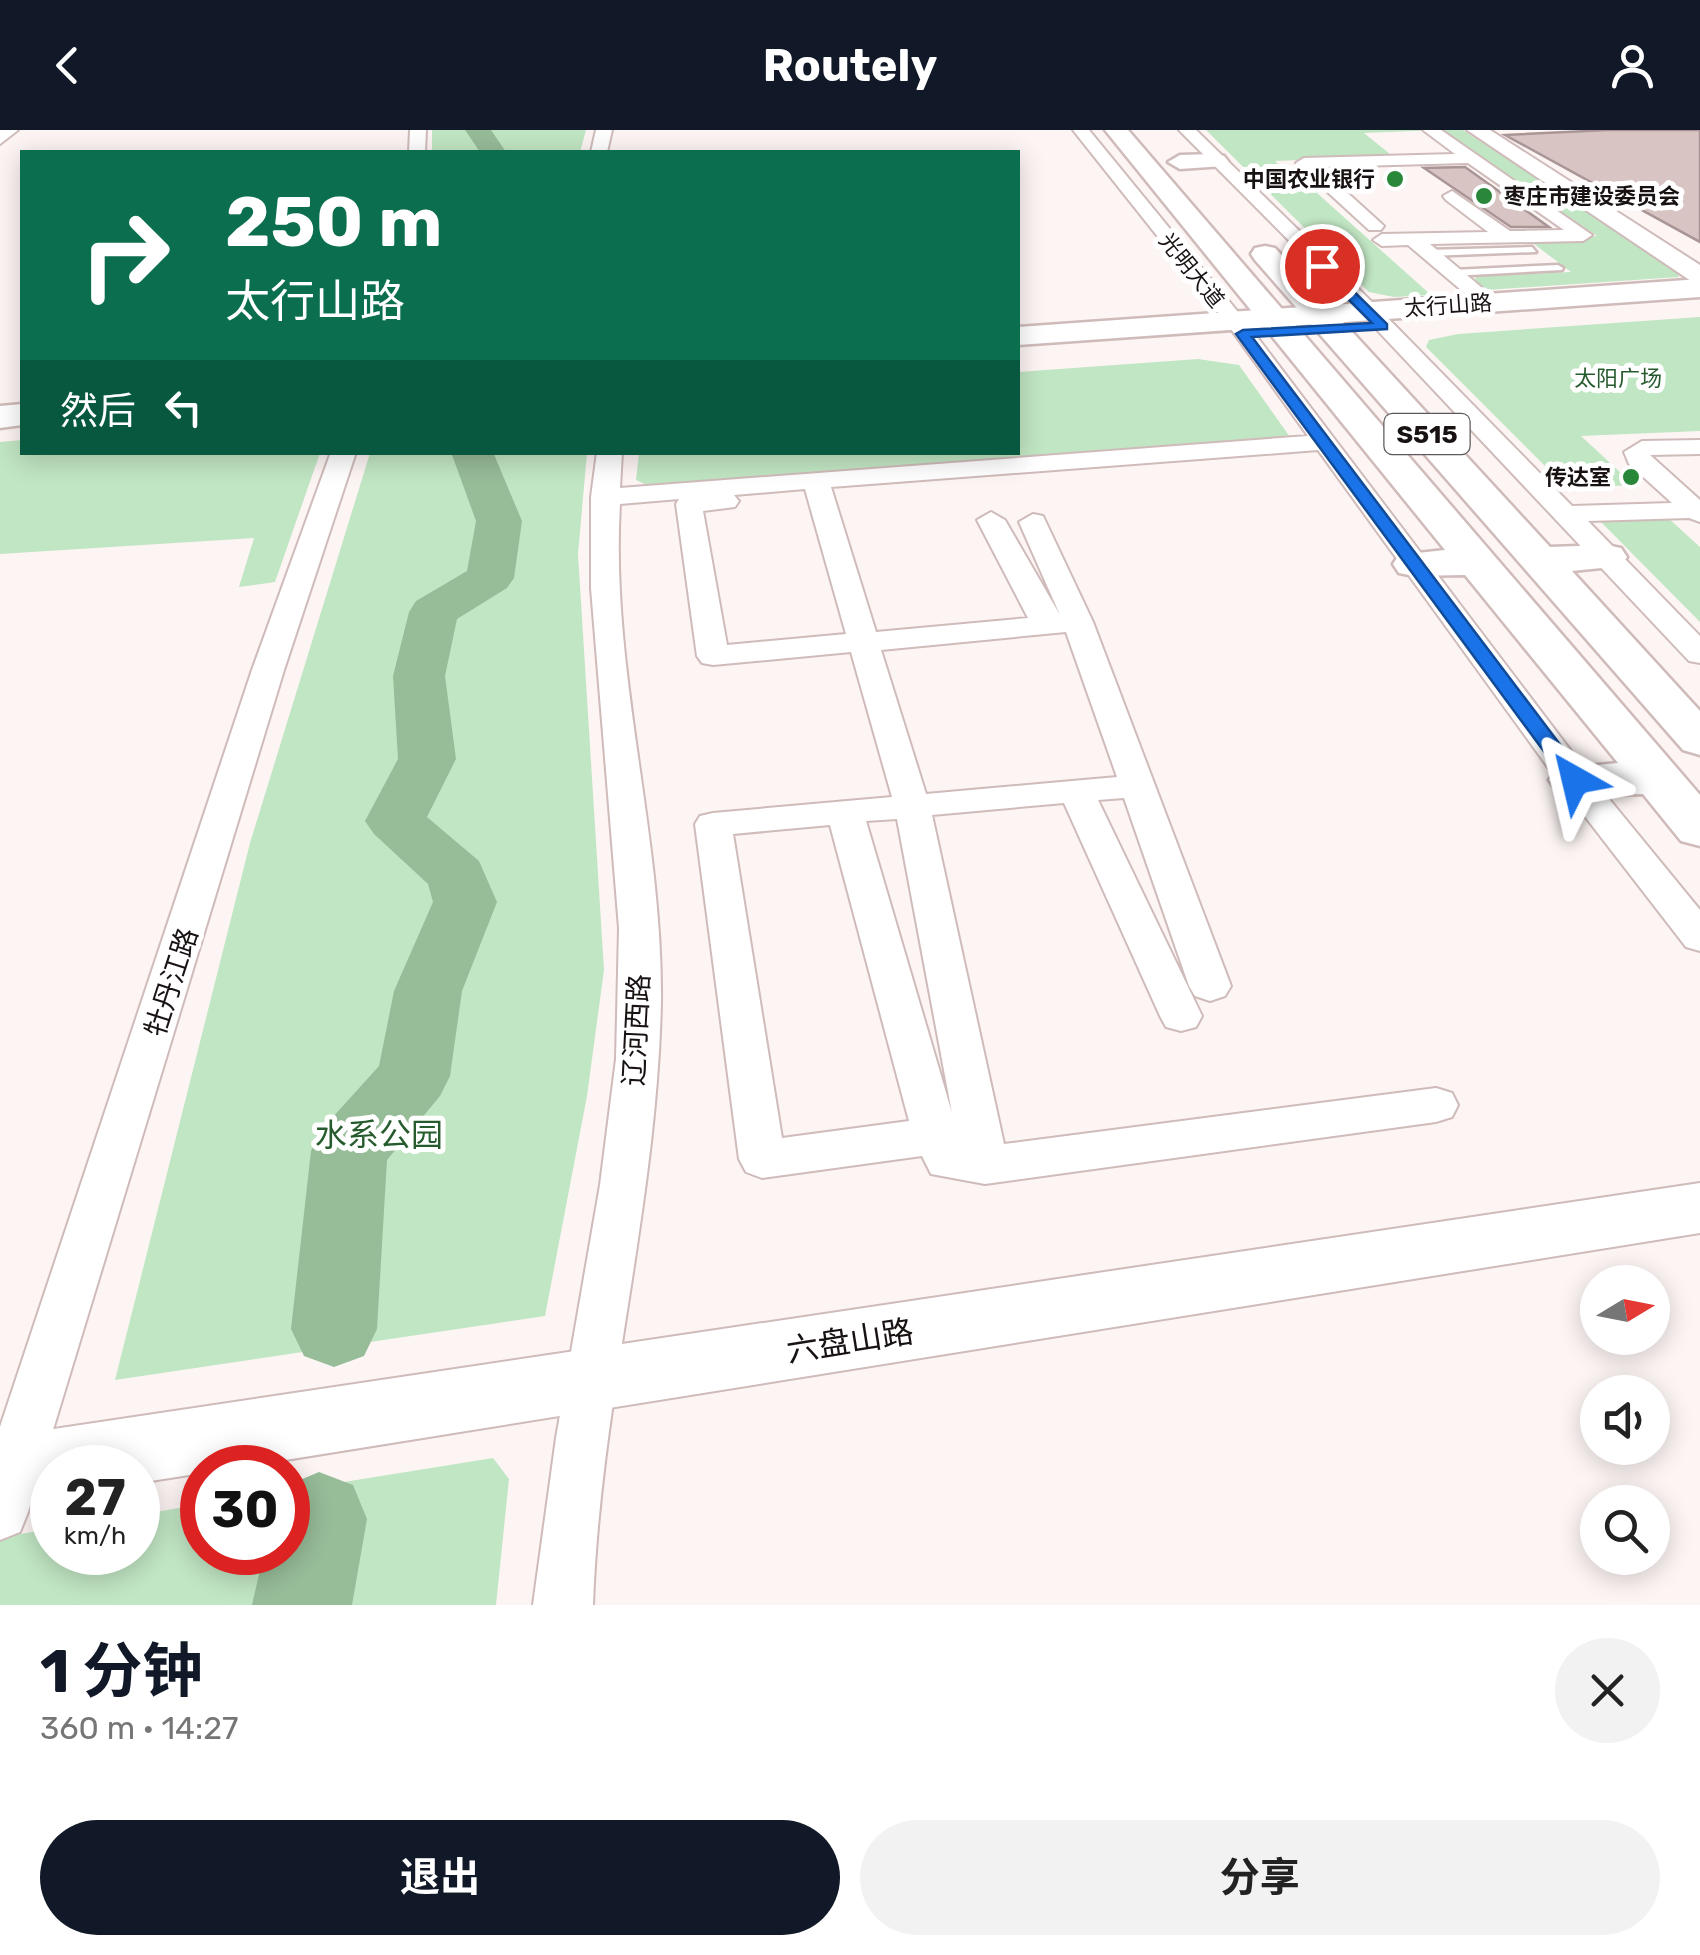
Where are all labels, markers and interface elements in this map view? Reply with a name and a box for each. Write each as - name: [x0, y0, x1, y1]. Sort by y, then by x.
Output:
- icon: back: [40, 38, 95, 93]
- icon: person: [1605, 38, 1660, 93]
- text: Routely: [763, 39, 937, 92]
- place label: 中国农业银行: [1243, 166, 1375, 193]
- marker: 中国农业银行: [1384, 168, 1406, 190]
- text: 250 m: [225, 181, 442, 264]
- place label: 枣庄市建设委员会: [1504, 183, 1680, 210]
- marker: 枣庄市建设委员会: [1473, 185, 1495, 207]
- icon: right: [60, 190, 190, 320]
- pin: [1280, 224, 1365, 309]
- street label: 光明大道: [1153, 228, 1230, 313]
- icon: arrive: [1295, 239, 1350, 294]
- text: 太行山路: [225, 275, 405, 328]
- street label: 太行山路: [1403, 289, 1493, 322]
- park label: 太阳广场: [1574, 365, 1662, 392]
- icon: left: [156, 380, 211, 435]
- text: 然后: [60, 388, 136, 434]
- road number: S515: [1384, 414, 1470, 454]
- place label: 传达室: [1545, 464, 1611, 491]
- marker: 传达室: [1620, 466, 1642, 488]
- position arrow: [1523, 728, 1627, 832]
- street label: 牡丹江路: [138, 924, 204, 1041]
- street label: 辽河西路: [617, 973, 656, 1087]
- park label: 水系公园: [315, 1116, 443, 1154]
- north arrow: [1580, 1265, 1670, 1355]
- map controls: [1580, 1265, 1670, 1575]
- street label: 六盘山路: [784, 1312, 916, 1370]
- button: sound: [1580, 1375, 1670, 1465]
- speed limit sign: 30: [180, 1445, 310, 1575]
- text: 27: [64, 1468, 126, 1528]
- button: search: [1580, 1485, 1670, 1575]
- text: km/h: [64, 1521, 126, 1550]
- text: 1 分钟: [40, 1636, 203, 1707]
- button: close: [1555, 1638, 1660, 1743]
- text: 360 m · 14:27: [40, 1709, 238, 1747]
- button: 退出: [40, 1820, 840, 1935]
- button: 分享: [860, 1820, 1660, 1935]

